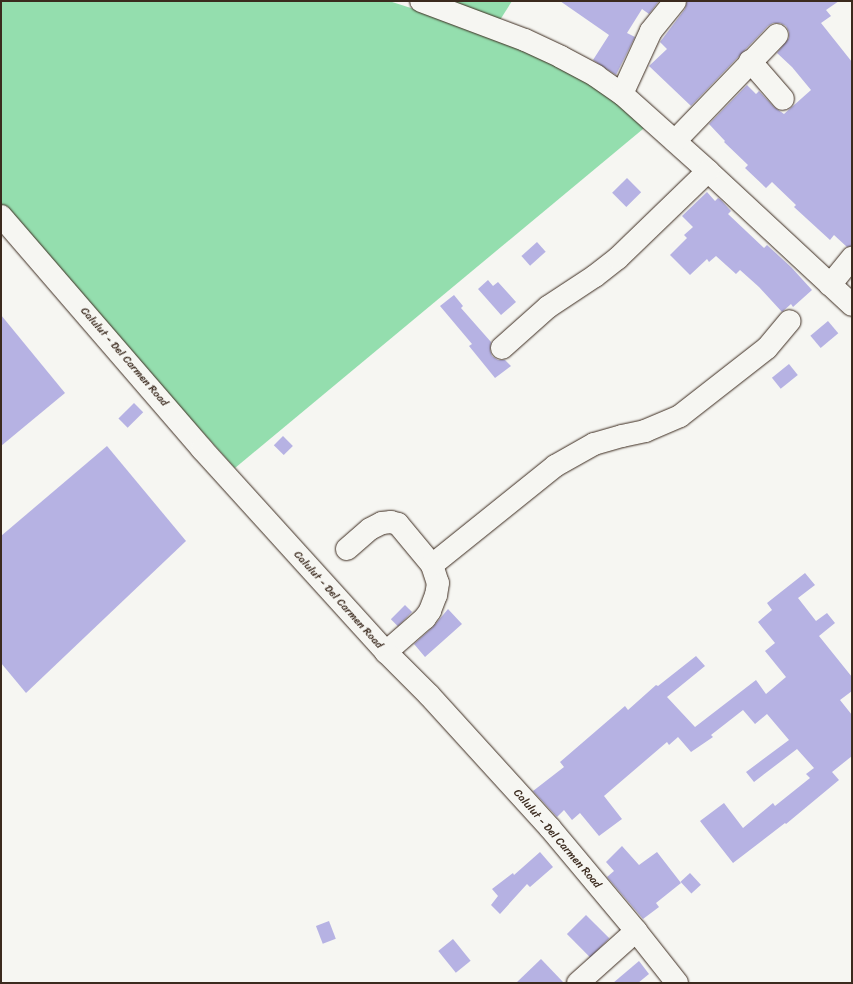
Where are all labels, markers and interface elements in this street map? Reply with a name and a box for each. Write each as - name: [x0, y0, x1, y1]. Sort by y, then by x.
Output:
- street label: Calulut - Del Carmen Road: [77, 305, 171, 409]
- street label: Calulut - Del Carmen Road: [290, 548, 386, 652]
- street label: Calulut - Del Carmen Road: [510, 787, 604, 891]

